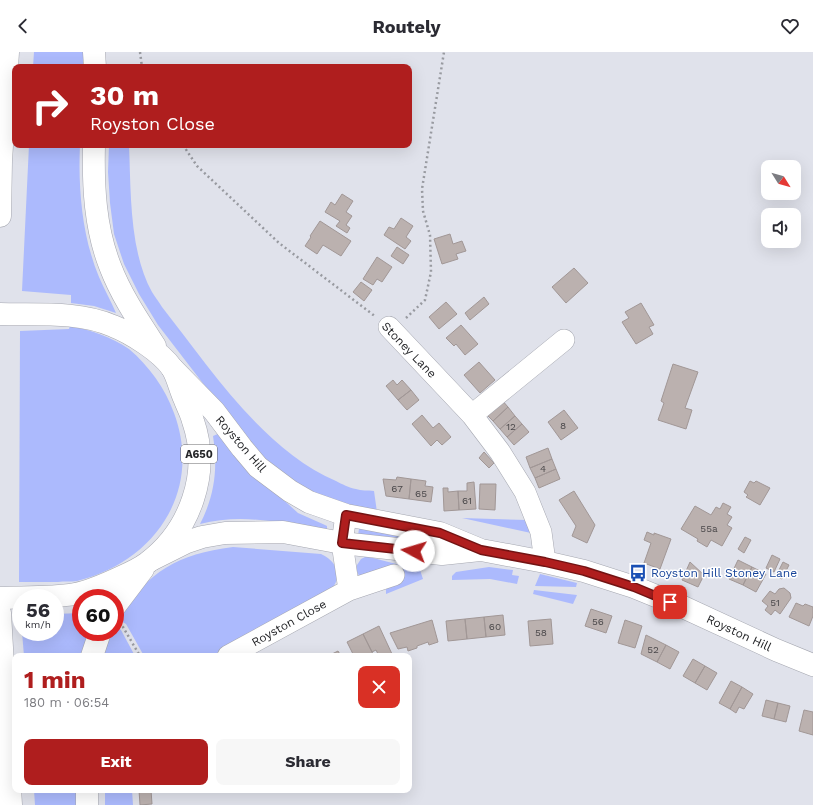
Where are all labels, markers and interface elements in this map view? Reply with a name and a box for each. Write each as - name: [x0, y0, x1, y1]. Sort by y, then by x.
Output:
- icon: back: [12, 15, 34, 37]
- icon: heart: [779, 15, 801, 37]
- text: Routely: [372, 16, 441, 37]
- text: 30 m: [90, 79, 159, 112]
- icon: right: [24, 80, 76, 132]
- text: Royston Close: [90, 113, 215, 134]
- north arrow: [761, 160, 801, 200]
- map controls: [761, 160, 801, 248]
- button: sound: [761, 208, 801, 248]
- street label: Stoney Lane: [379, 319, 439, 381]
- street label: Royston Hill: [213, 413, 270, 475]
- house number: 8: [560, 420, 566, 431]
- house number: 12: [506, 421, 516, 432]
- road number: A650: [181, 445, 217, 463]
- house number: 4: [540, 463, 546, 474]
- house number: 67: [391, 483, 403, 494]
- house number: 65: [415, 488, 427, 499]
- house number: 61: [462, 495, 472, 506]
- house number: 55a: [700, 523, 718, 534]
- position arrow: [393, 530, 435, 572]
- bus stop icon: Royston Hill Stoney Lane: [628, 563, 648, 583]
- place label: Royston Hill Stoney Lane: [651, 566, 797, 580]
- pin: [653, 585, 687, 619]
- speed limit sign: 60: [72, 589, 124, 641]
- icon: arrive: [659, 591, 681, 613]
- street label: Royston Close: [249, 597, 329, 649]
- house number: 51: [770, 597, 780, 608]
- text: 56: [26, 598, 50, 622]
- street label: Royston Hill: [704, 612, 774, 654]
- house number: 56: [592, 616, 604, 627]
- text: km/h: [25, 619, 51, 630]
- house number: 60: [489, 621, 501, 632]
- house number: 58: [535, 627, 547, 638]
- house number: 52: [647, 644, 659, 655]
- text: 1 min: [24, 666, 86, 694]
- button: close: [358, 666, 400, 708]
- text: 180 m · 06:54: [24, 695, 109, 710]
- button: Exit: [24, 739, 208, 785]
- button: Share: [216, 739, 400, 785]

